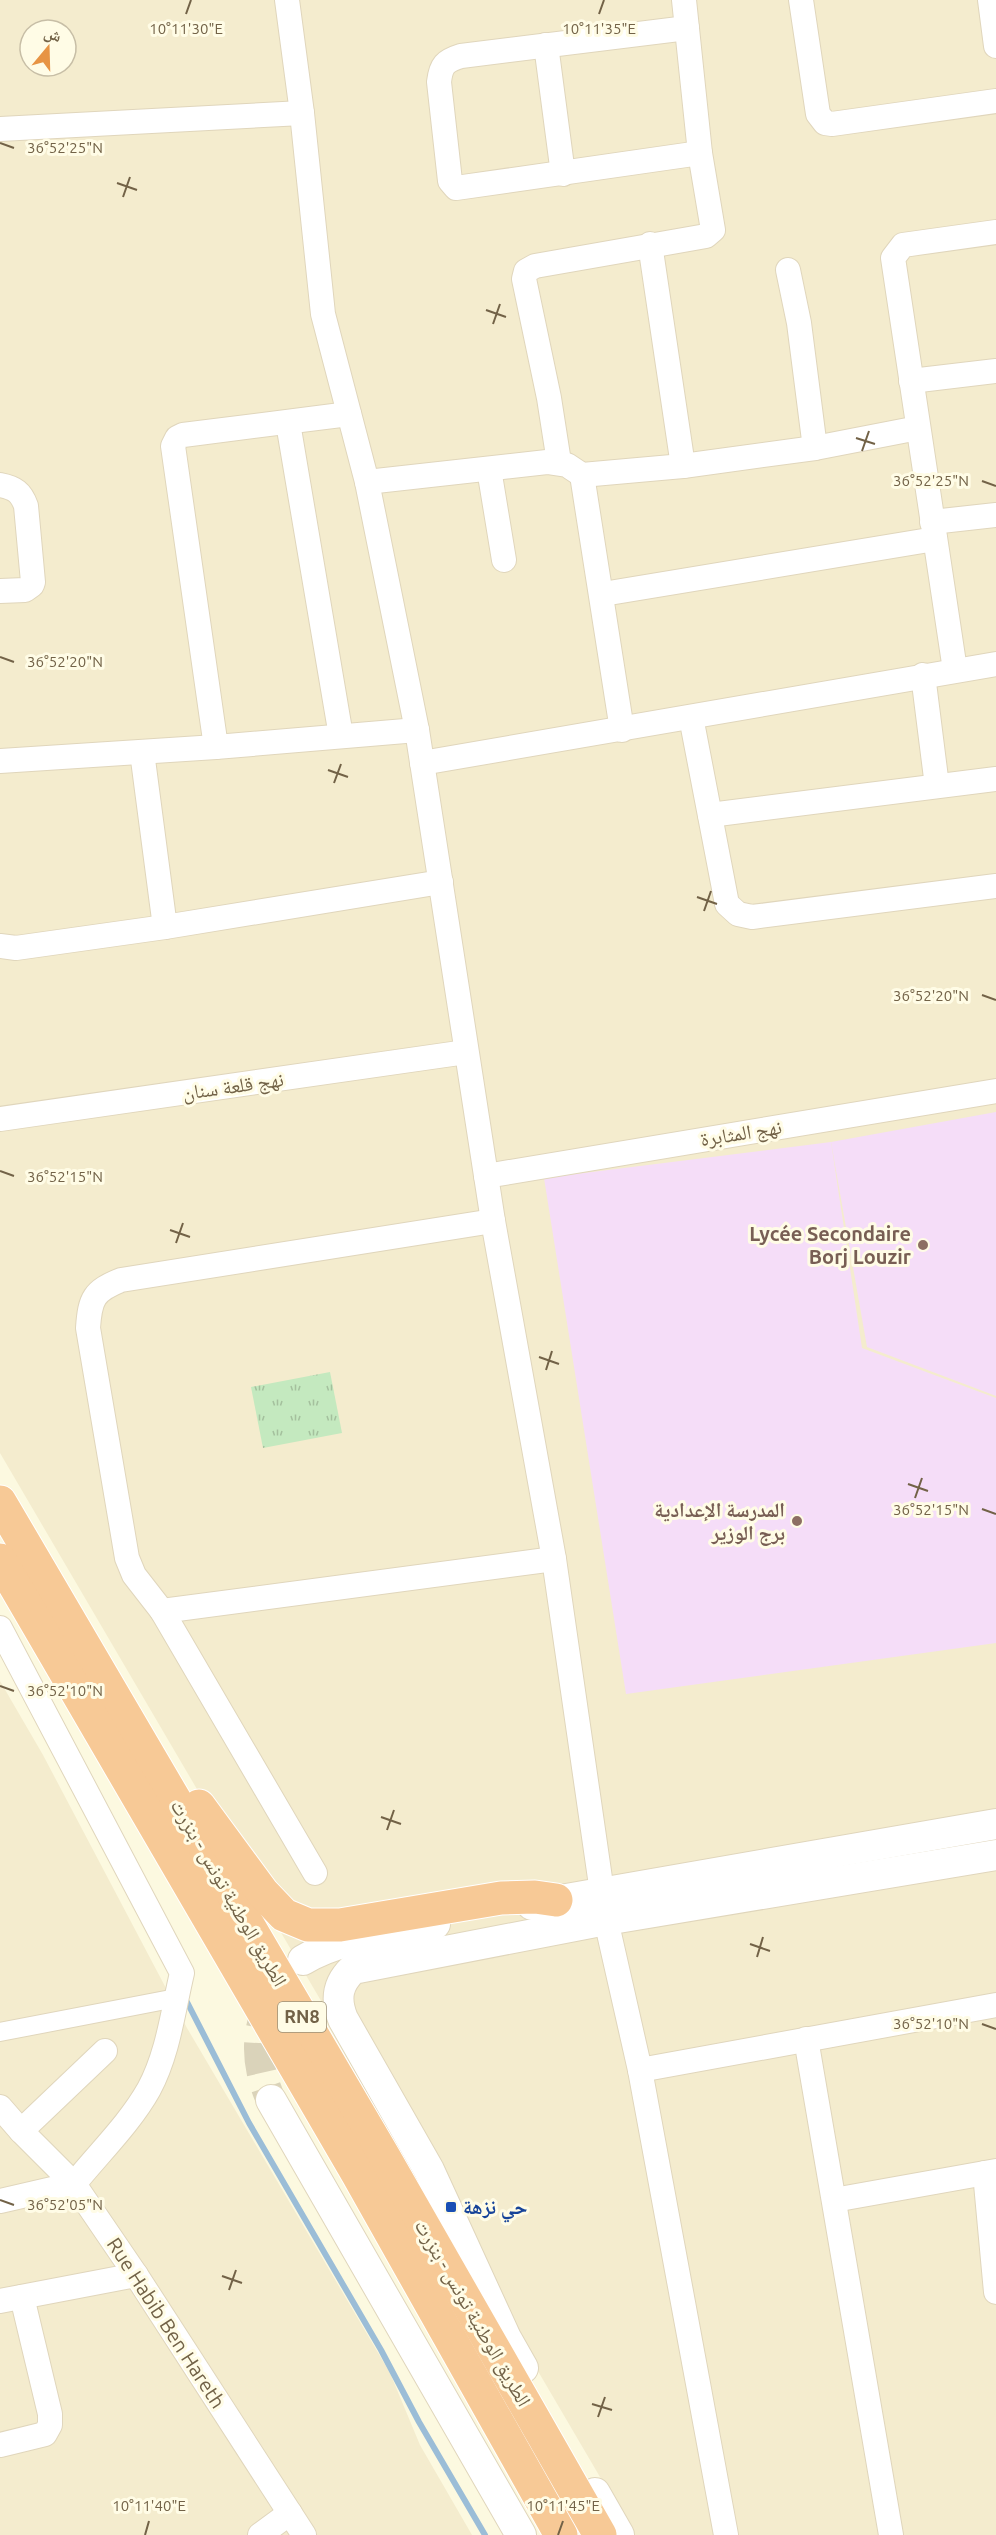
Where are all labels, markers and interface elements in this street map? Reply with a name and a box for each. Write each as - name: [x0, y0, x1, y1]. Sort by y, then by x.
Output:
- north arrow: [18, 18, 78, 78]
- text: 10°11'30"E: [149, 20, 223, 37]
- text: 10°11'35"E: [562, 20, 636, 37]
- text: ش: [42, 23, 64, 46]
- text: 36°52'25"N: [27, 139, 103, 156]
- text: 36°52'25"N: [893, 472, 969, 489]
- text: 36°52'20"N: [27, 653, 103, 670]
- text: 36°52'20"N: [893, 987, 969, 1004]
- street label: نهج قلعة سنان: [181, 1067, 285, 1106]
- street label: نهج المثابرة: [698, 1115, 784, 1152]
- text: 36°52'15"N: [27, 1168, 103, 1185]
- place label: Lycée Secondaire Borj Louzir: [749, 1222, 912, 1268]
- marker: Lycée Secondaire Borj Louzir: [916, 1238, 930, 1252]
- place label: المدرسة الإعدادية برج الوزير: [654, 1498, 785, 1546]
- text: 36°52'15"N: [893, 1501, 969, 1518]
- marker: المدرسة الإعدادية برج الوزير: [790, 1514, 804, 1528]
- text: 36°52'10"N: [27, 1682, 103, 1699]
- street label: الطريق الوطنية تونس - بنزرت: [166, 1795, 292, 1991]
- road number: RN8: [278, 2002, 326, 2032]
- text: 36°52'10"N: [893, 2015, 969, 2032]
- place label: حي نزهة: [463, 2195, 528, 2223]
- text: 36°52'05"N: [27, 2196, 103, 2213]
- marker: حي نزهة: [444, 2200, 458, 2214]
- street label: الطريق الوطنية تونس - بنزرت: [410, 2215, 536, 2411]
- street label: Rue Habib Ben Hareth: [103, 2233, 230, 2412]
- text: 10°11'40"E: [112, 2497, 186, 2514]
- text: 10°11'45"E: [526, 2497, 600, 2514]

